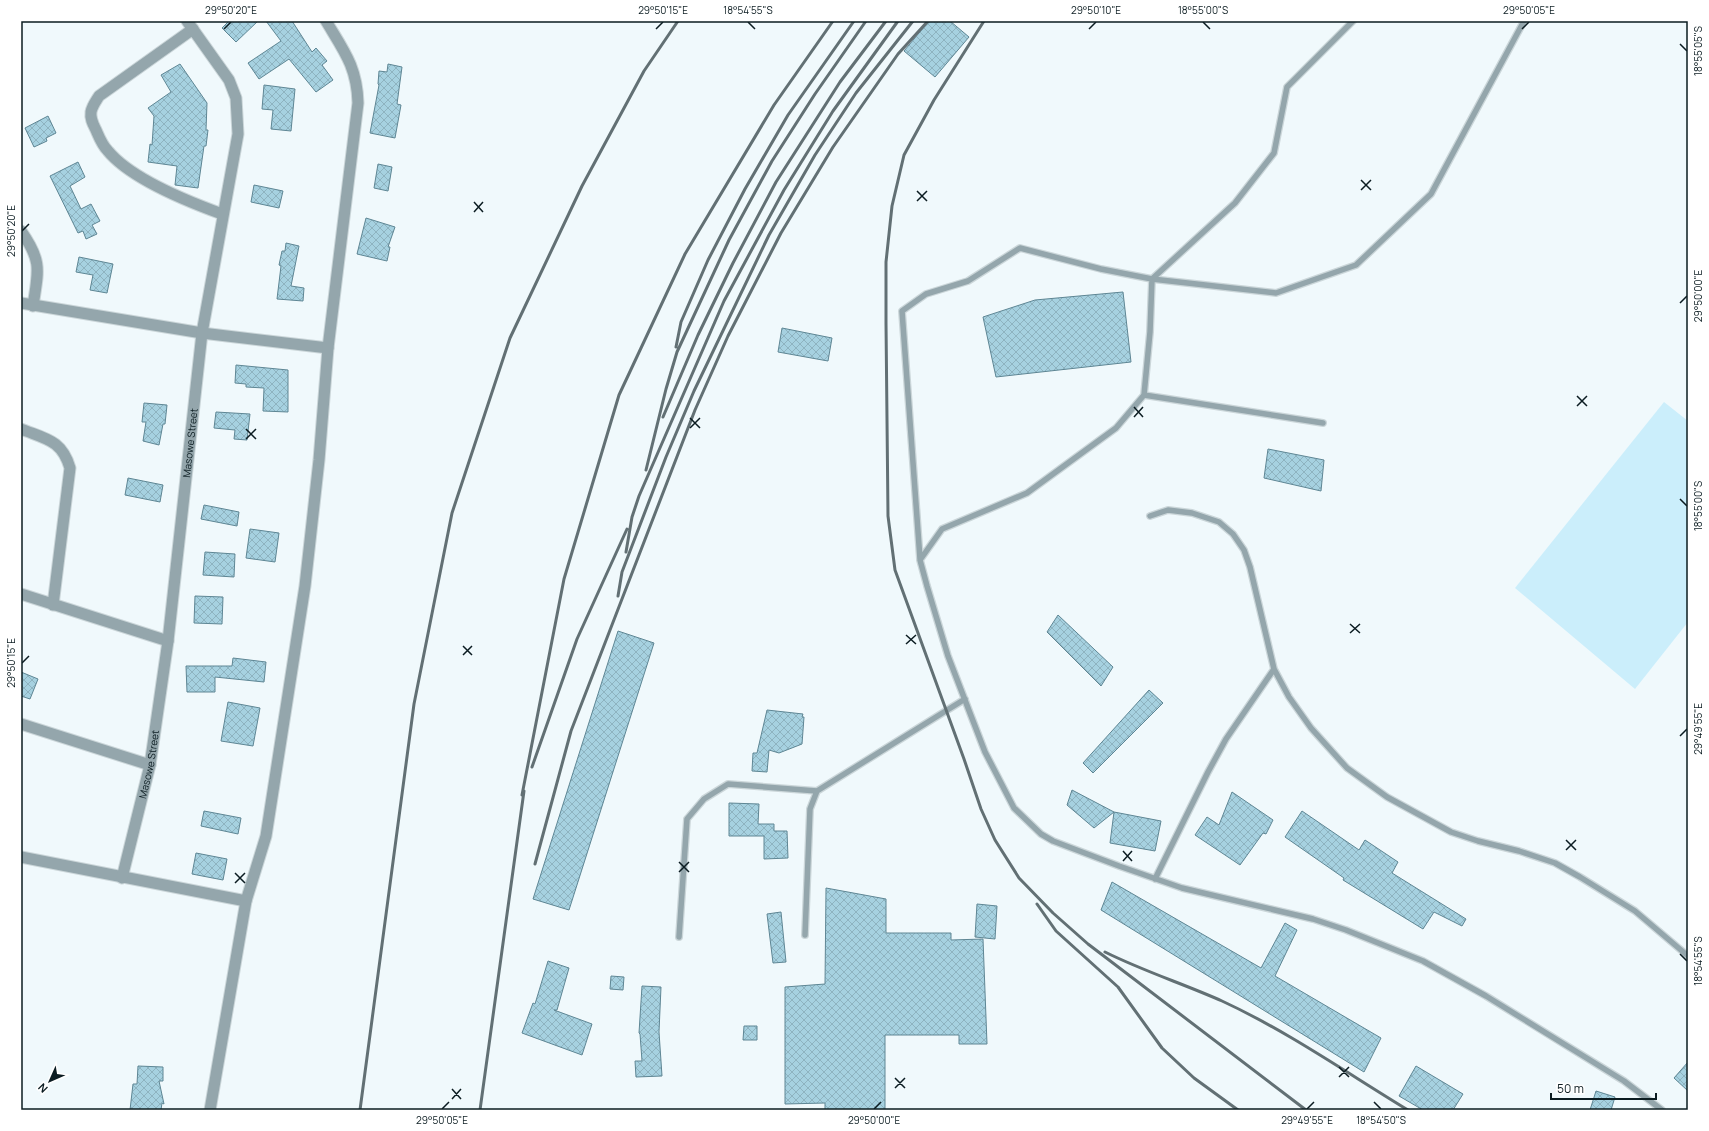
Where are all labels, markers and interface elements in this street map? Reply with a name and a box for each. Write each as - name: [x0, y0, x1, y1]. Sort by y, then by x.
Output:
- text: 29°50'20"E: [205, 3, 257, 17]
- text: 29°50'15"E: [638, 3, 688, 17]
- text: 18°54'55"S: [723, 3, 773, 17]
- text: 29°50'10"E: [1071, 3, 1121, 17]
- text: 18°55'00"S: [1178, 3, 1228, 17]
- text: 29°50'05"E: [1503, 3, 1555, 17]
- text: 18°55'05"S: [1691, 26, 1705, 76]
- text: 29°50'20"E: [4, 205, 18, 257]
- text: 29°50'00"E: [1691, 270, 1705, 322]
- street label: Masowe Street: [179, 407, 201, 478]
- text: 18°55'00"S: [1691, 481, 1705, 531]
- text: 29°50'15"E: [4, 638, 18, 688]
- text: 29°49'55"E: [1691, 703, 1705, 755]
- street label: Masowe Street: [135, 729, 162, 800]
- text: 18°54'55"S: [1691, 936, 1705, 986]
- north arrow: [30, 1061, 70, 1101]
- scale bar: [1551, 1075, 1656, 1101]
- text: N: [34, 1080, 51, 1097]
- text: 50 m: [1557, 1080, 1584, 1097]
- text: 29°50'05"E: [416, 1113, 468, 1127]
- text: 29°50'00"E: [848, 1113, 900, 1127]
- text: 29°49'55"E: [1281, 1113, 1333, 1127]
- text: 18°54'50"S: [1356, 1113, 1406, 1127]

